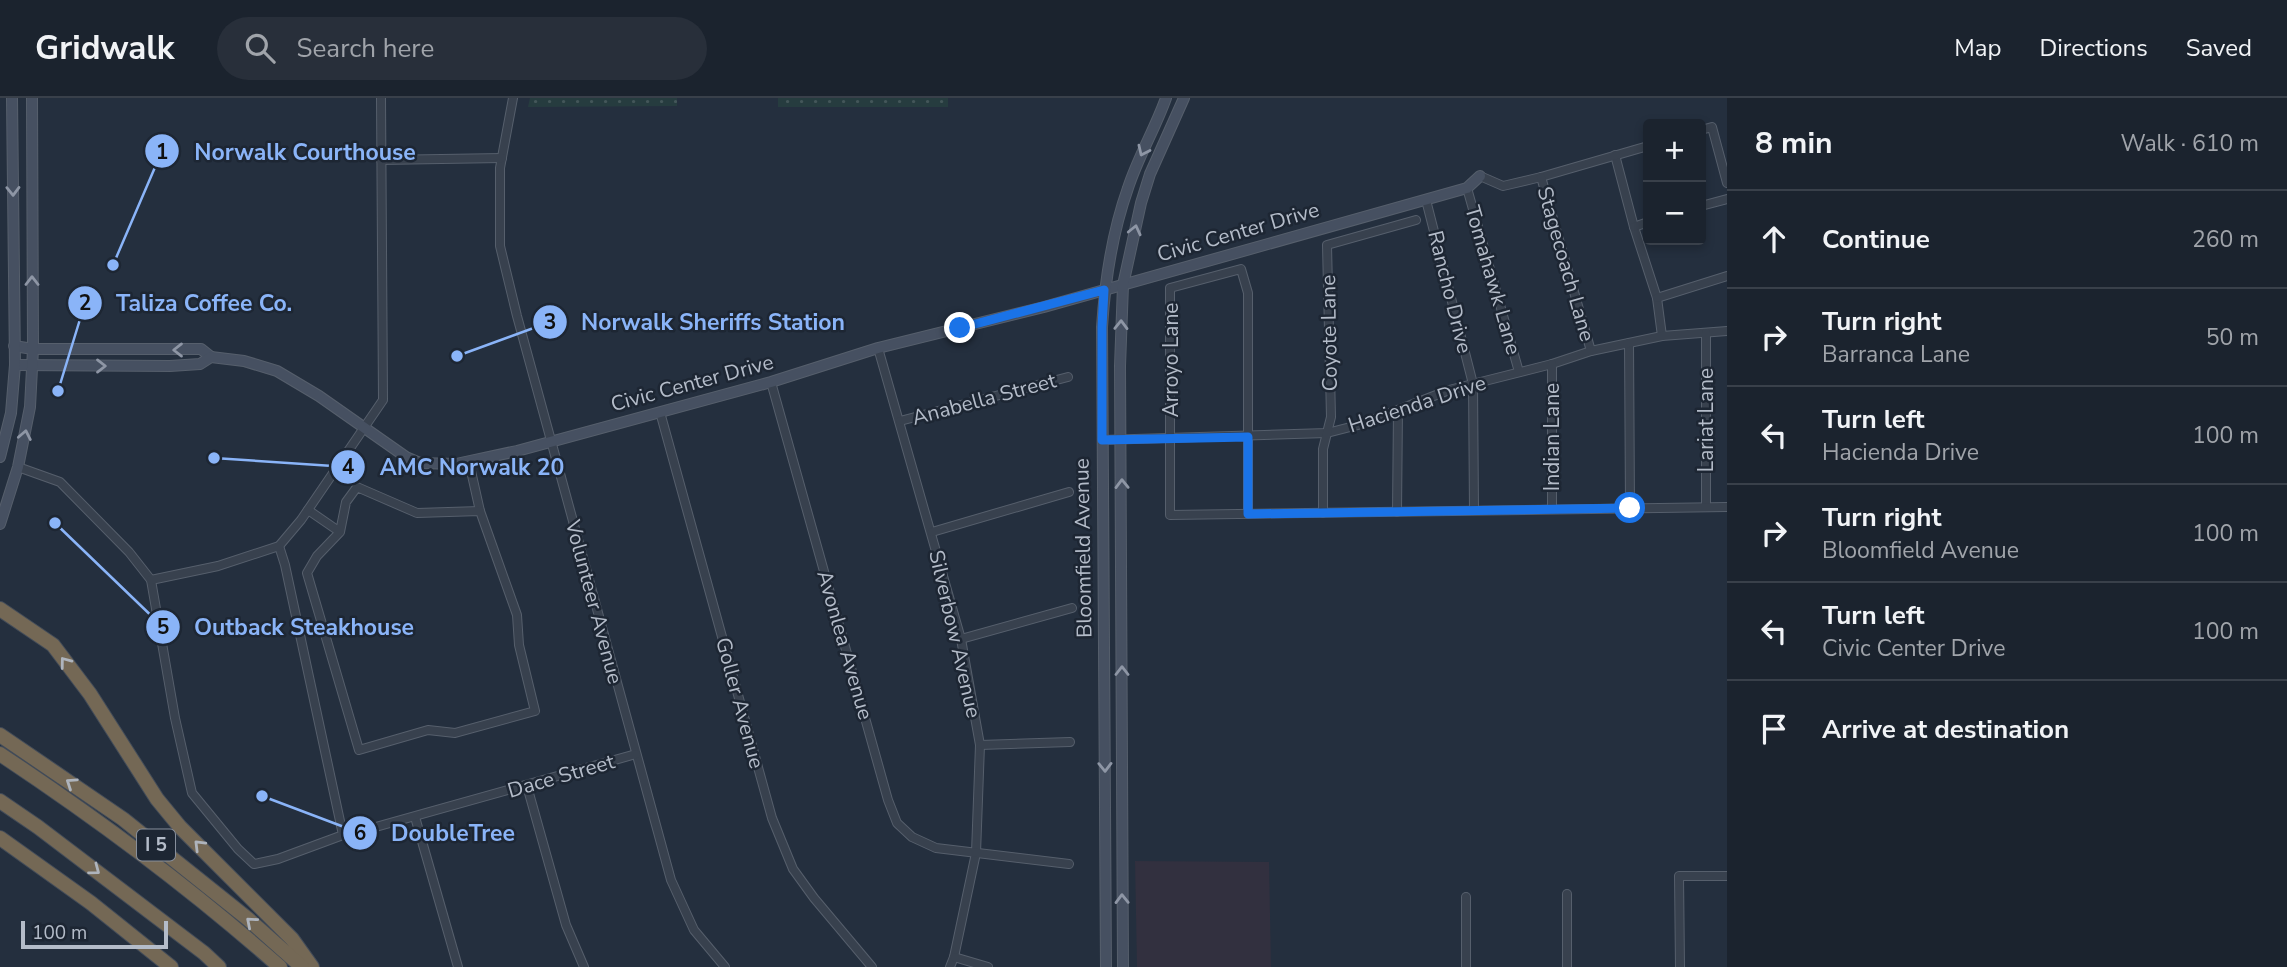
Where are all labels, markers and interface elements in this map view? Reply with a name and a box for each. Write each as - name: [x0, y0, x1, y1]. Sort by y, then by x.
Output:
- search box: [217, 17, 707, 80]
- text: Gridwalk: [35, 26, 175, 71]
- icon: search: [241, 29, 279, 67]
- text: Search here: [297, 31, 434, 66]
- text: Map: [1954, 32, 2001, 64]
- text: Directions: [2039, 32, 2148, 64]
- text: Saved: [2186, 32, 2252, 64]
- map controls: [1643, 119, 1706, 245]
- button: +: [1643, 119, 1706, 182]
- text: 8 min: [1755, 123, 1833, 164]
- text: Walk · 610 m: [2120, 128, 2259, 159]
- callout: Norwalk Courthouse: [145, 129, 430, 173]
- text: Norwalk Courthouse: [194, 137, 416, 168]
- text: 1: [156, 138, 168, 166]
- one-way arrow: [1137, 144, 1151, 156]
- button: −: [1643, 182, 1706, 245]
- street label: Stagecoach Lane: [1531, 183, 1601, 345]
- one-way arrow: [5, 185, 20, 196]
- street label: Civic Center Drive: [1154, 195, 1322, 269]
- street label: Tomahawk Lane: [1458, 202, 1528, 358]
- icon: ahead: [1755, 220, 1793, 258]
- text: Continue: [1822, 222, 1930, 257]
- one-way arrow: [1127, 224, 1141, 236]
- text: 260 m: [2192, 224, 2259, 255]
- street label: Rancho Drive: [1421, 228, 1479, 356]
- street label: Coyote Lane: [1314, 274, 1344, 392]
- one-way arrow: [24, 275, 40, 286]
- callout: Taliza Coffee Co.: [67, 281, 307, 325]
- text: Taliza Coffee Co.: [116, 288, 292, 319]
- text: 2: [79, 289, 91, 317]
- callout: Norwalk Sheriffs Station: [532, 300, 859, 344]
- street label: Arroyo Lane: [1157, 302, 1185, 418]
- text: Turn right: [1822, 304, 1941, 339]
- text: Norwalk Sheriffs Station: [581, 307, 845, 338]
- text: 3: [544, 308, 556, 336]
- route end: [944, 312, 975, 343]
- icon: right: [1755, 318, 1793, 356]
- one-way arrow: [1113, 320, 1129, 330]
- text: 50 m: [2206, 322, 2259, 353]
- text: Barranca Lane: [1822, 339, 1970, 370]
- one-way arrow: [172, 342, 183, 357]
- street label: Civic Center Drive: [608, 348, 776, 418]
- one-way arrow: [96, 358, 107, 374]
- street label: Anabella Street: [909, 366, 1060, 432]
- street label: Lariat Lane: [1692, 368, 1720, 472]
- street label: Hacienda Drive: [1344, 369, 1490, 439]
- street label: Indian Lane: [1538, 383, 1566, 491]
- text: Turn left: [1822, 402, 1925, 437]
- icon: left: [1755, 416, 1793, 454]
- text: 100 m: [2192, 420, 2259, 451]
- one-way arrow: [17, 429, 32, 441]
- text: Hacienda Drive: [1822, 437, 1979, 468]
- callout: AMC Norwalk 20: [330, 445, 578, 489]
- text: AMC Norwalk 20: [380, 452, 564, 483]
- text: 4: [342, 453, 355, 481]
- street label: Bloomfield Avenue: [1067, 458, 1099, 638]
- one-way arrow: [1114, 478, 1130, 488]
- route start: [1614, 492, 1645, 523]
- text: Turn right: [1822, 500, 1941, 535]
- icon: right: [1755, 514, 1793, 552]
- street label: Volunteer Avenue: [558, 516, 629, 687]
- text: 100 m: [2192, 518, 2259, 549]
- text: Bloomfield Avenue: [1822, 535, 2019, 566]
- street label: Silverbow Avenue: [922, 547, 988, 721]
- street label: Avonlea Avenue: [810, 567, 880, 723]
- text: Turn left: [1822, 598, 1925, 633]
- callout: Outback Steakhouse: [145, 605, 429, 649]
- text: Outback Steakhouse: [194, 612, 414, 643]
- icon: left: [1755, 612, 1793, 650]
- text: 5: [157, 613, 169, 641]
- text: 100 m: [2192, 616, 2259, 647]
- text: Civic Center Drive: [1822, 633, 2005, 664]
- street label: Goller Avenue: [709, 634, 771, 772]
- one-way arrow: [61, 657, 73, 670]
- one-way arrow: [1114, 666, 1130, 676]
- icon: arrive: [1755, 710, 1793, 748]
- text: Arrive at destination: [1822, 712, 2069, 747]
- street label: Dace Street: [504, 747, 618, 805]
- one-way arrow: [1097, 762, 1113, 772]
- one-way arrow: [65, 778, 78, 791]
- callout: DoubleTree: [342, 811, 529, 855]
- text: DoubleTree: [391, 818, 515, 849]
- text: 6: [354, 819, 366, 847]
- road number: I 5: [137, 830, 175, 860]
- one-way arrow: [194, 841, 207, 854]
- one-way arrow: [87, 862, 100, 875]
- one-way arrow: [1114, 893, 1130, 904]
- scale bar: [21, 918, 168, 950]
- one-way arrow: [246, 918, 259, 930]
- text: 100 m: [32, 920, 87, 946]

